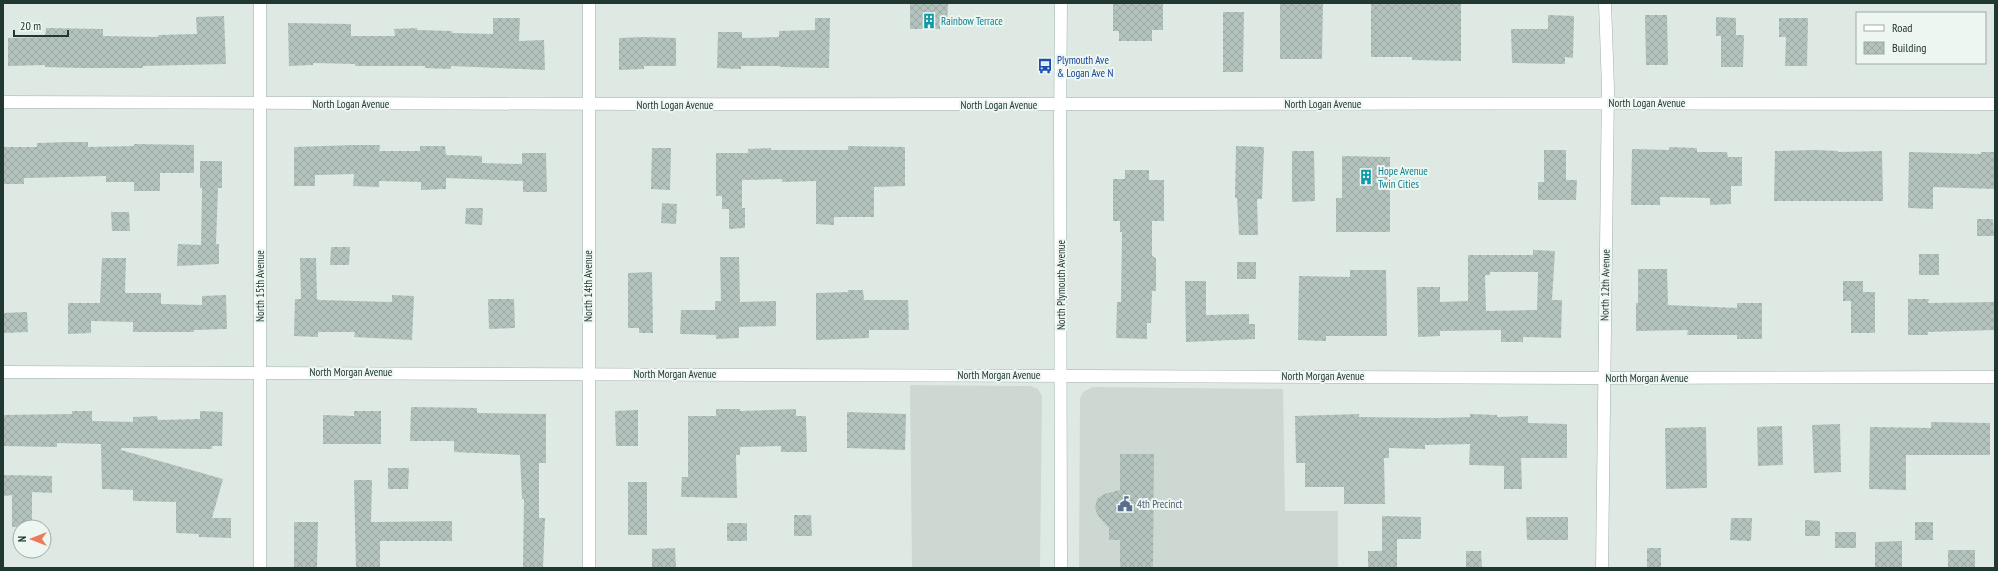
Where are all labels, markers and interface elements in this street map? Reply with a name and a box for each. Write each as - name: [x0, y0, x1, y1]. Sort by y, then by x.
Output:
- scale bar: [14, 12, 68, 38]
- building icon: Rainbow Terrace: [920, 12, 938, 30]
- legend: [1856, 12, 1986, 64]
- place label: Rainbow Terrace: [941, 14, 1003, 28]
- text: 20 m: [20, 18, 41, 33]
- text: Road: [1892, 20, 1912, 35]
- text: Building: [1892, 40, 1927, 55]
- place label: Plymouth Ave & Logan Ave N: [1057, 53, 1113, 80]
- bus stop icon: Plymouth Ave & Logan Ave N: [1036, 57, 1054, 75]
- street label: North Logan Avenue: [1609, 96, 1686, 110]
- street label: North Logan Avenue: [313, 97, 390, 111]
- street label: North Logan Avenue: [1285, 97, 1362, 111]
- street label: North Logan Avenue: [637, 98, 714, 112]
- street label: North Logan Avenue: [961, 98, 1038, 112]
- place label: Hope Avenue Twin Cities: [1378, 164, 1428, 191]
- building icon: Hope Avenue Twin Cities: [1357, 168, 1375, 186]
- street label: North Plymouth Avenue: [1054, 239, 1068, 330]
- street label: North 12th Avenue: [1597, 249, 1613, 321]
- street label: North 15th Avenue: [253, 250, 267, 322]
- street label: North 14th Avenue: [581, 250, 595, 322]
- street label: North Morgan Avenue: [310, 365, 393, 379]
- street label: North Morgan Avenue: [634, 367, 717, 381]
- street label: North Morgan Avenue: [958, 368, 1041, 382]
- street label: North Morgan Avenue: [1282, 369, 1365, 383]
- street label: North Morgan Avenue: [1606, 371, 1689, 385]
- public building icon: 4th Precinct: [1116, 495, 1134, 513]
- place label: 4th Precinct: [1137, 497, 1182, 511]
- north arrow: [12, 519, 52, 559]
- text: N: [15, 536, 29, 542]

